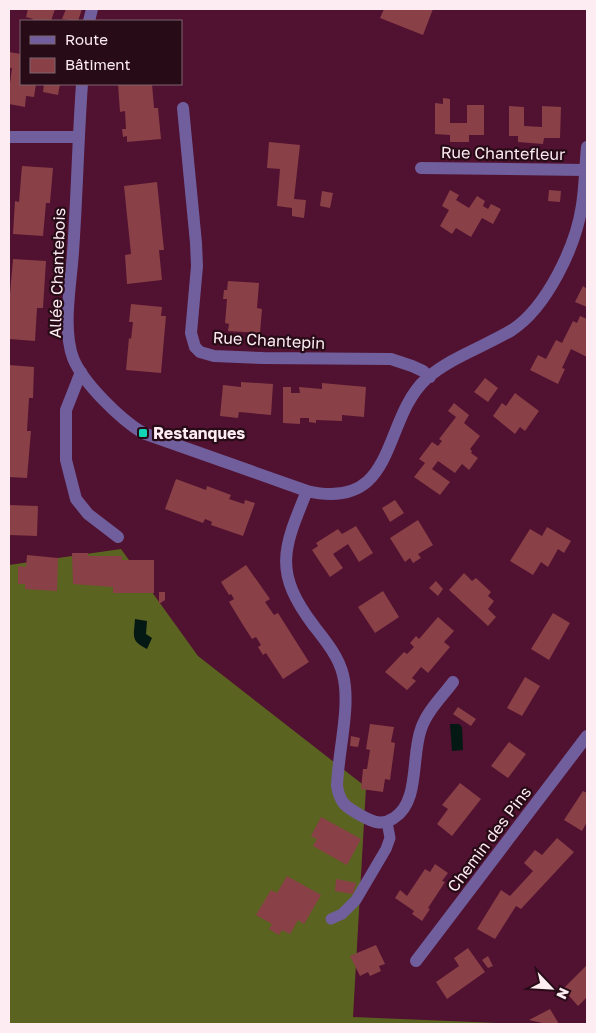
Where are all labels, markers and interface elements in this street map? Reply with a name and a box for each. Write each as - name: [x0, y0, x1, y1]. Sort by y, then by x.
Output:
- legend: [20, 20, 182, 85]
- text: Route: [65, 30, 108, 48]
- text: Bâtiment: [65, 55, 130, 73]
- street label: Rue Chantefleur: [441, 142, 565, 164]
- street label: Allée Chantebois: [45, 208, 69, 338]
- street label: Rue Chantepin: [212, 327, 326, 353]
- place label: Restanques: [153, 423, 245, 443]
- marker: Restanques: [137, 427, 149, 439]
- street label: Chemin des Pins: [443, 782, 535, 896]
- north arrow: [526, 963, 576, 1013]
- text: N: [553, 985, 573, 1002]

